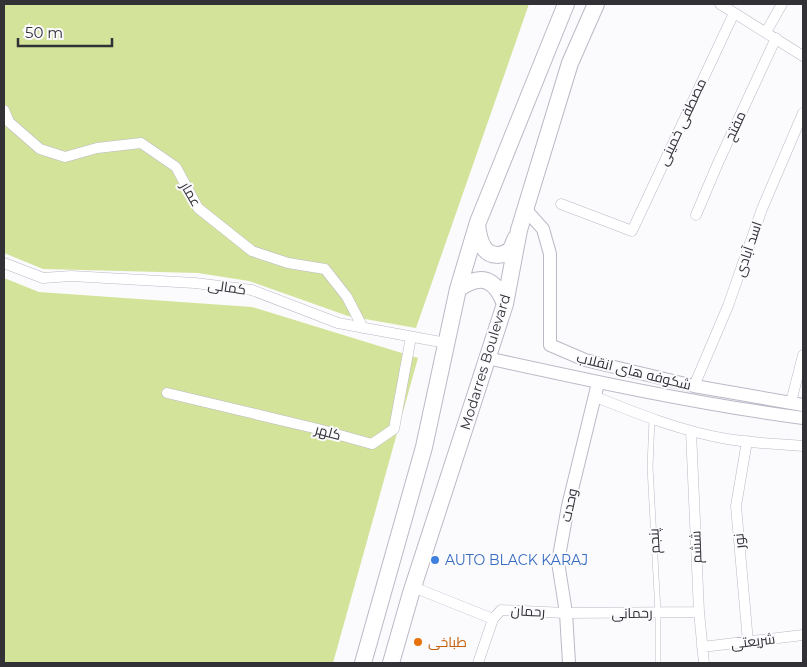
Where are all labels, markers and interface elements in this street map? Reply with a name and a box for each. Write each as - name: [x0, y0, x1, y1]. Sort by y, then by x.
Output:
- scale bar: [18, 15, 111, 47]
- text: 50 m: [25, 23, 63, 42]
- street label: مصطفی خمینی: [654, 75, 710, 169]
- street label: مفتح: [720, 108, 750, 144]
- street label: عمار: [176, 178, 205, 210]
- street label: اسد آبادی: [730, 219, 766, 279]
- street label: کمالی: [207, 275, 247, 299]
- street label: Modarres Boulevard: [456, 292, 514, 432]
- street label: شکوفه های انقلاب: [575, 348, 693, 394]
- street label: کلهر: [312, 420, 343, 444]
- street label: وحدت: [557, 487, 581, 523]
- street label: پنجم: [644, 527, 665, 554]
- street label: ششم: [686, 530, 707, 564]
- street label: نور: [729, 532, 749, 551]
- place label: AUTO BLACK KARAJ: [445, 551, 588, 569]
- marker: AUTO BLACK KARAJ: [429, 554, 441, 566]
- street label: رحمان: [510, 601, 546, 621]
- street label: رحمانی: [611, 604, 653, 622]
- street label: شریعتی: [730, 629, 776, 653]
- place label: طباخی: [428, 633, 467, 651]
- marker: طباخی: [412, 636, 424, 648]

